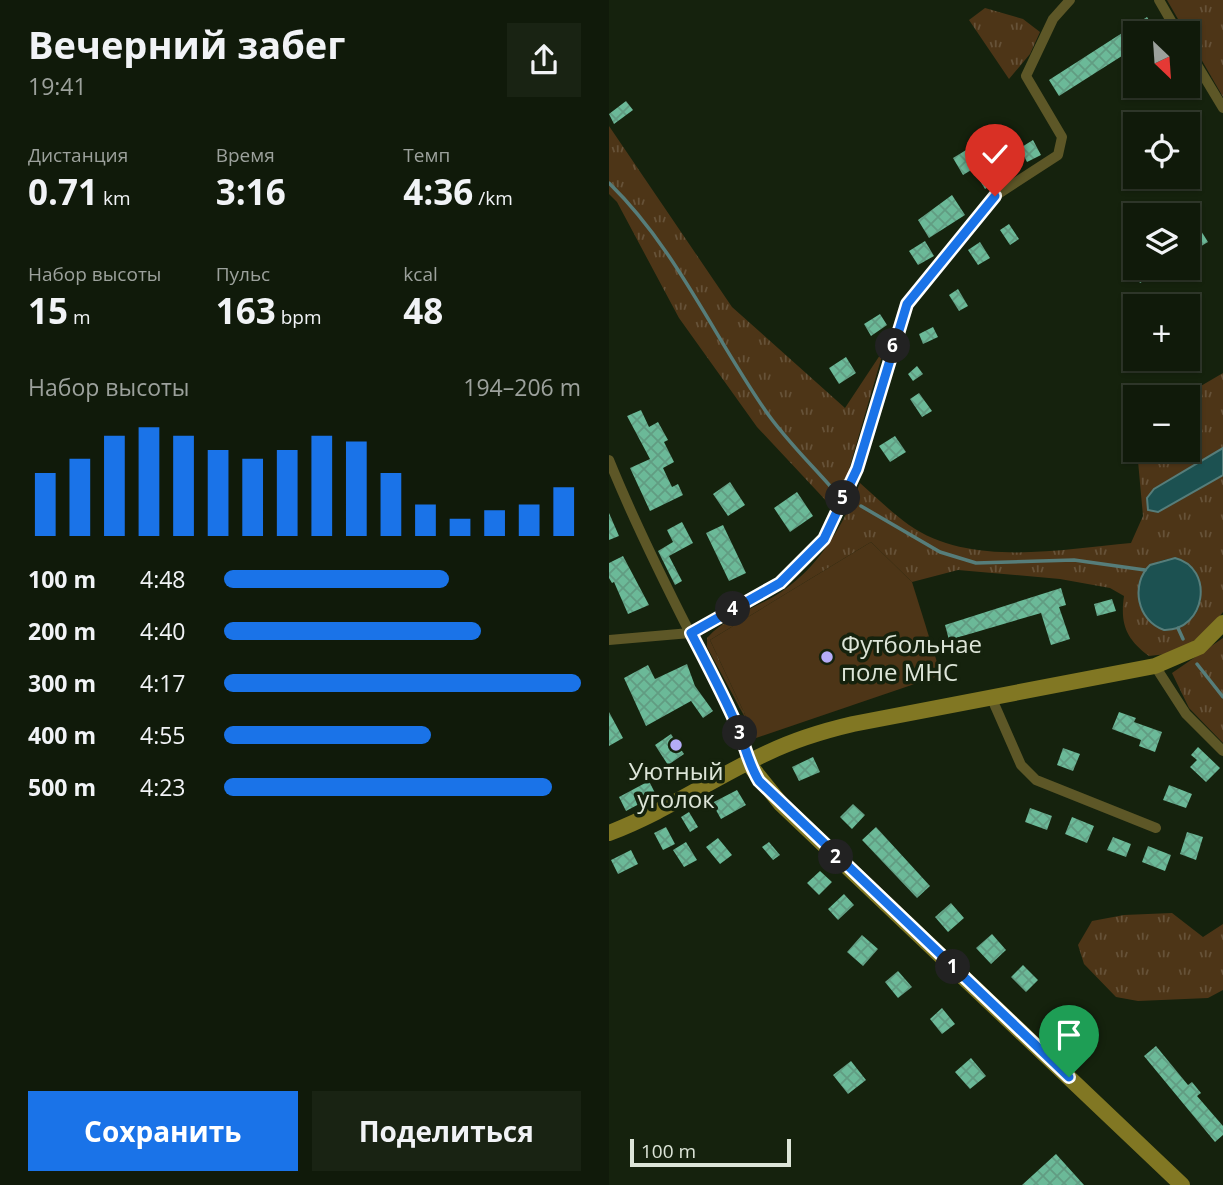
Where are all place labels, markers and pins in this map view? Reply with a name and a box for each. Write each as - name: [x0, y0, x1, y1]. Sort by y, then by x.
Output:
- pin: [965, 124, 1025, 196]
- pin: 6: [875, 328, 911, 364]
- pin: 5: [825, 480, 861, 516]
- pin: 4: [715, 592, 751, 626]
- place label: Футбольнае поле МНС: [841, 627, 982, 688]
- marker: Футбольнае поле МНС: [819, 649, 835, 665]
- pin: 3: [723, 716, 757, 750]
- marker: Уютный уголок: [668, 737, 684, 753]
- place label: Уютный уголок: [629, 754, 723, 815]
- pin: 2: [819, 840, 853, 874]
- pin: 1: [935, 950, 971, 984]
- pin: [1039, 1005, 1099, 1077]

